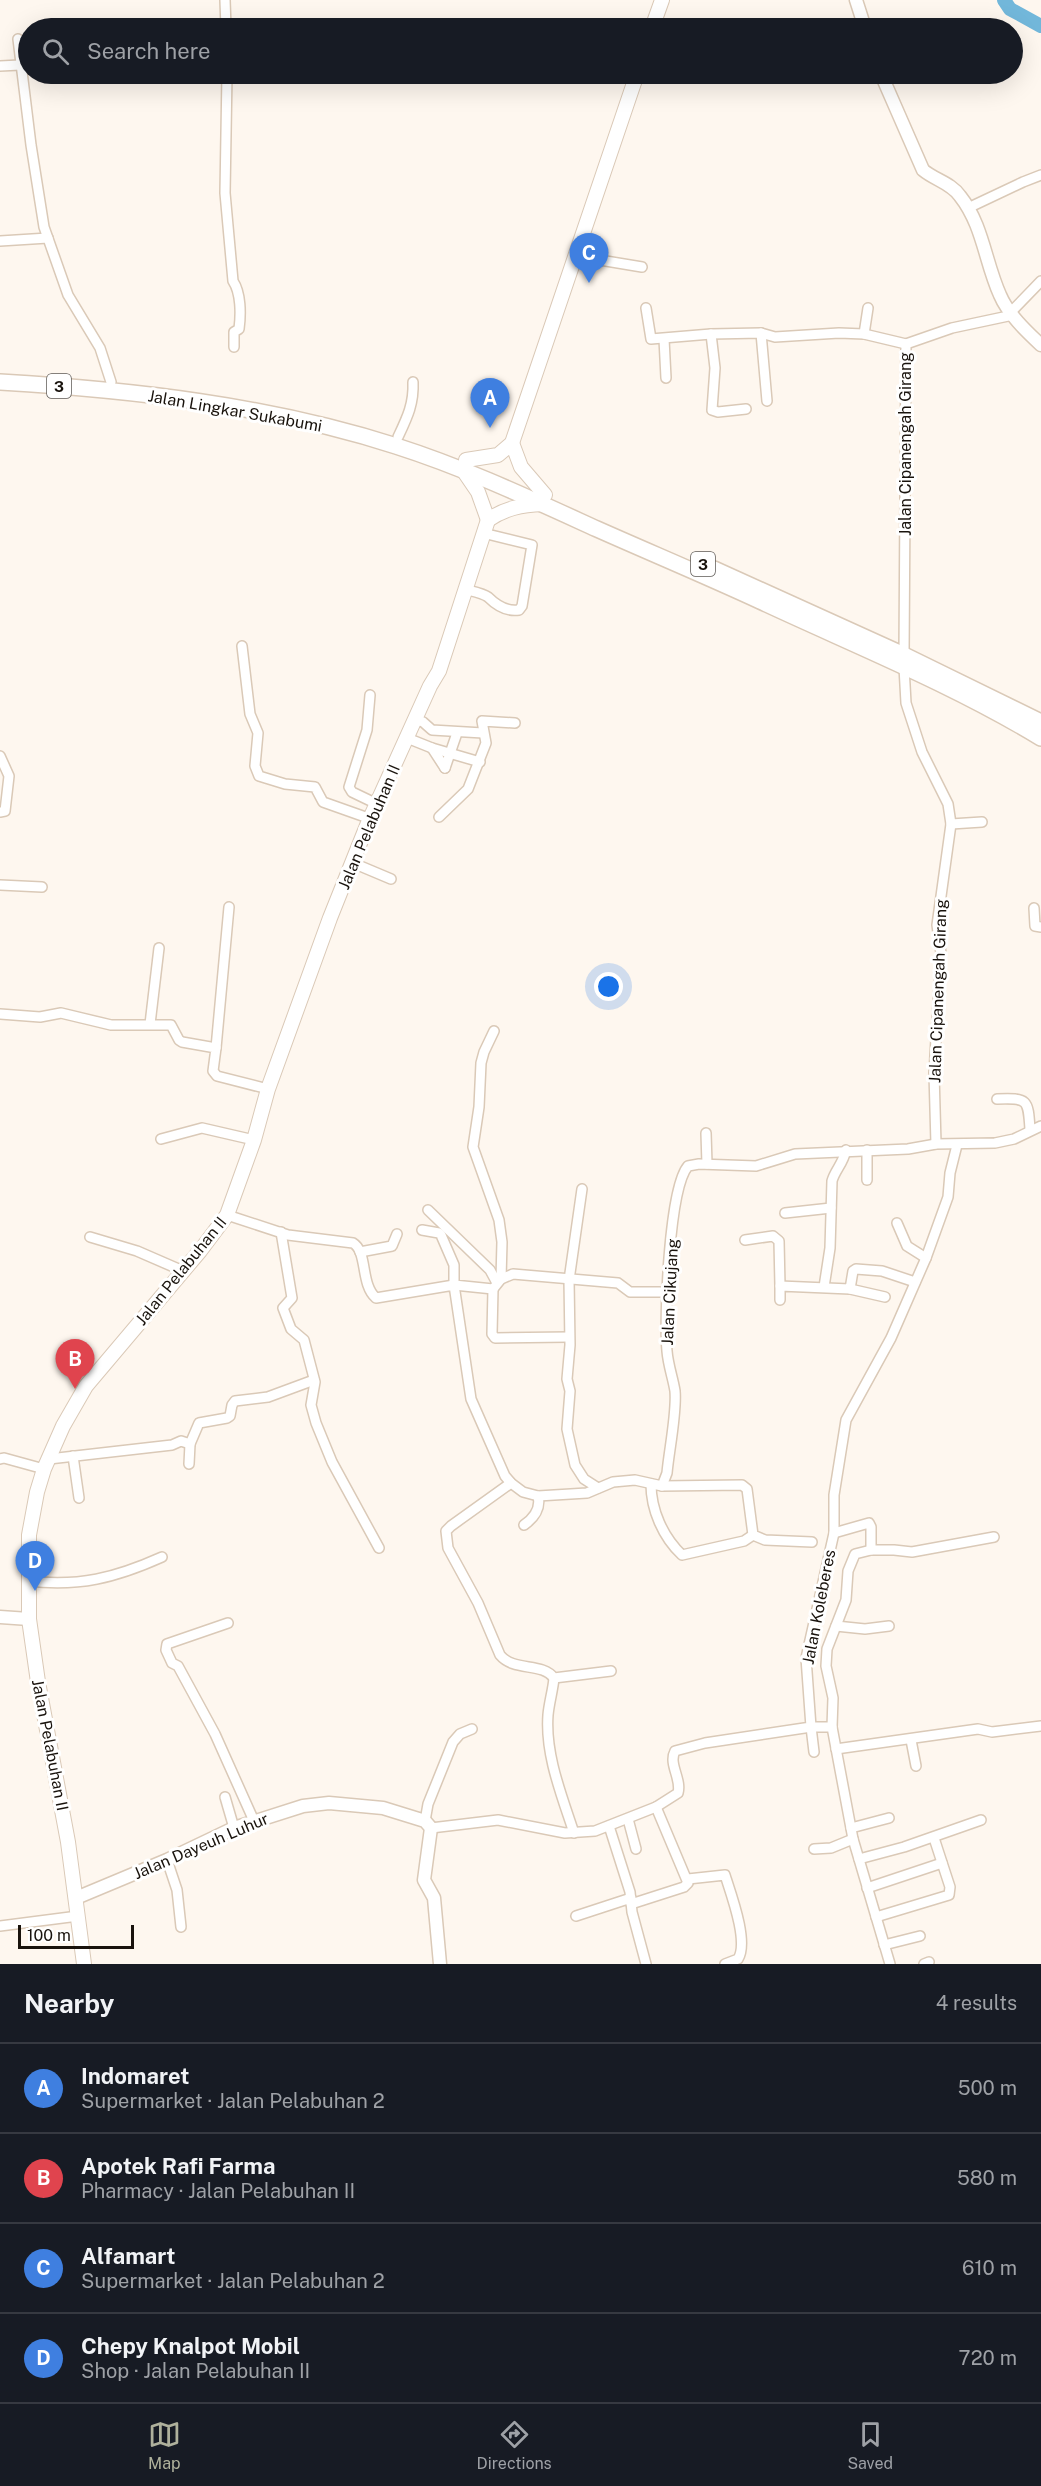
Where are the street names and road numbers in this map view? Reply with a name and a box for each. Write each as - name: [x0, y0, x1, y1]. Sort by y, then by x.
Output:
- street label: Jalan Cipanengah Girang: [896, 352, 915, 536]
- road number: 3: [47, 374, 71, 398]
- street label: Jalan Lingkar Sukabumi: [146, 386, 324, 436]
- road number: 3: [691, 552, 715, 576]
- street label: Jalan Pelabuhan II: [334, 762, 404, 892]
- street label: Jalan Cipanengah Girang: [925, 899, 951, 1083]
- street label: Jalan Pelabuhan II: [132, 1213, 230, 1329]
- street label: Jalan Cikujang: [658, 1238, 682, 1346]
- street label: Jalan Koleberes: [799, 1548, 839, 1666]
- street label: Jalan Pelabuhan II: [28, 1678, 72, 1812]
- street label: Jalan Dayeuh Luhur: [131, 1809, 271, 1883]

